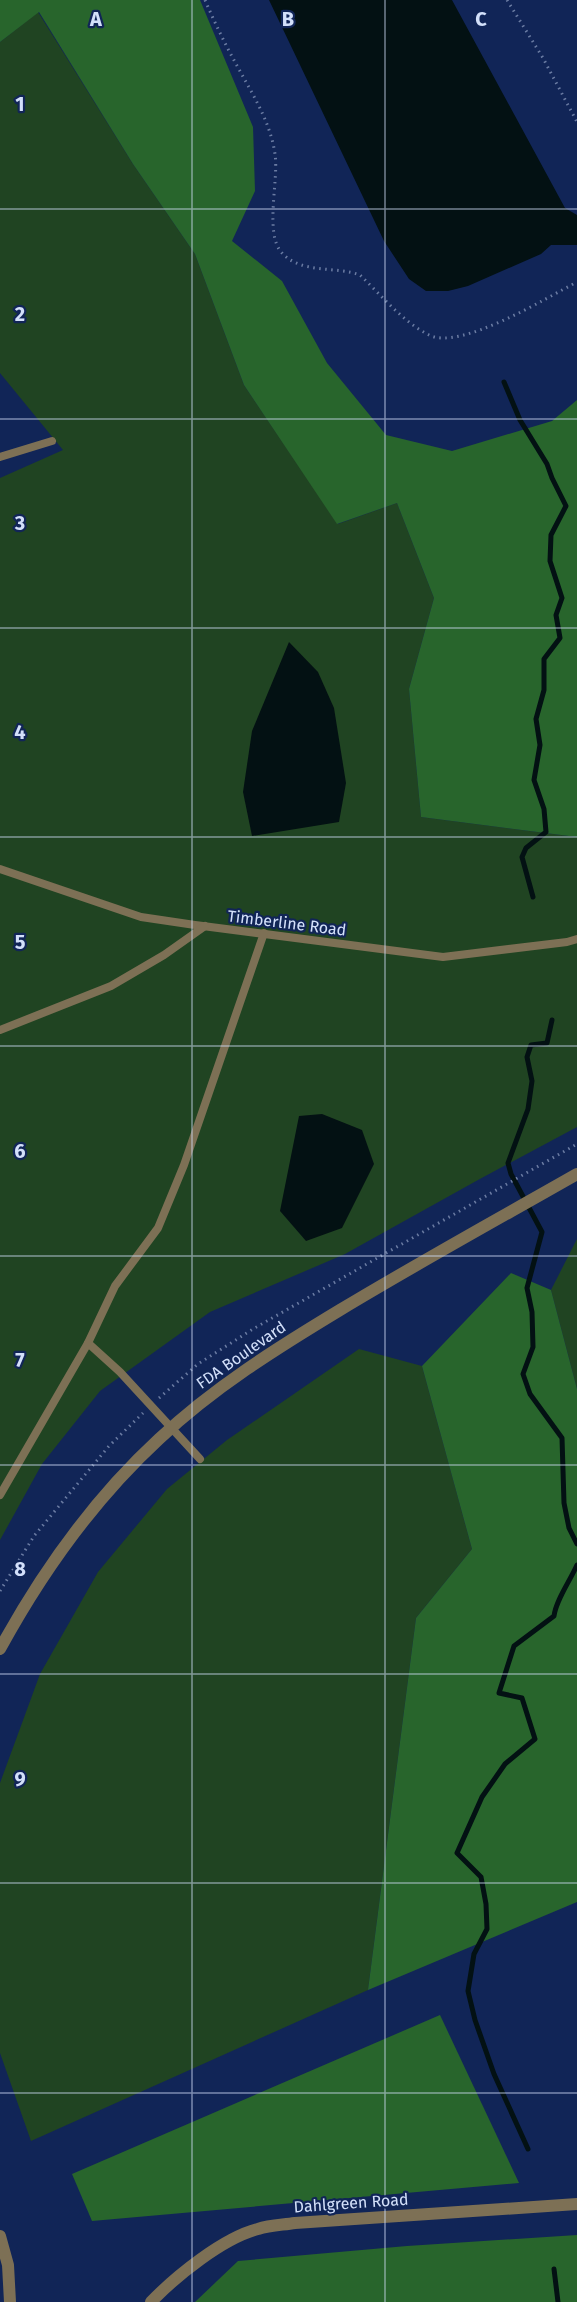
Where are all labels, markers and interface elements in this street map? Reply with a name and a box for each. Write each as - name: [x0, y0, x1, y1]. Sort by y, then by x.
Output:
- text: A: [89, 7, 103, 31]
- text: B: [282, 7, 294, 31]
- text: C: [475, 7, 487, 31]
- text: 1: [15, 92, 25, 116]
- text: 2: [15, 302, 25, 326]
- text: 3: [14, 511, 25, 535]
- text: 4: [14, 720, 26, 744]
- street label: Timberline Road: [227, 906, 347, 940]
- text: 5: [15, 930, 26, 954]
- text: 6: [14, 1139, 26, 1163]
- street label: FDA Boulevard: [193, 1317, 289, 1393]
- text: 7: [15, 1348, 25, 1372]
- text: 8: [14, 1557, 26, 1581]
- text: 9: [14, 1767, 26, 1791]
- street label: Dahlgreen Road: [293, 2190, 409, 2216]

